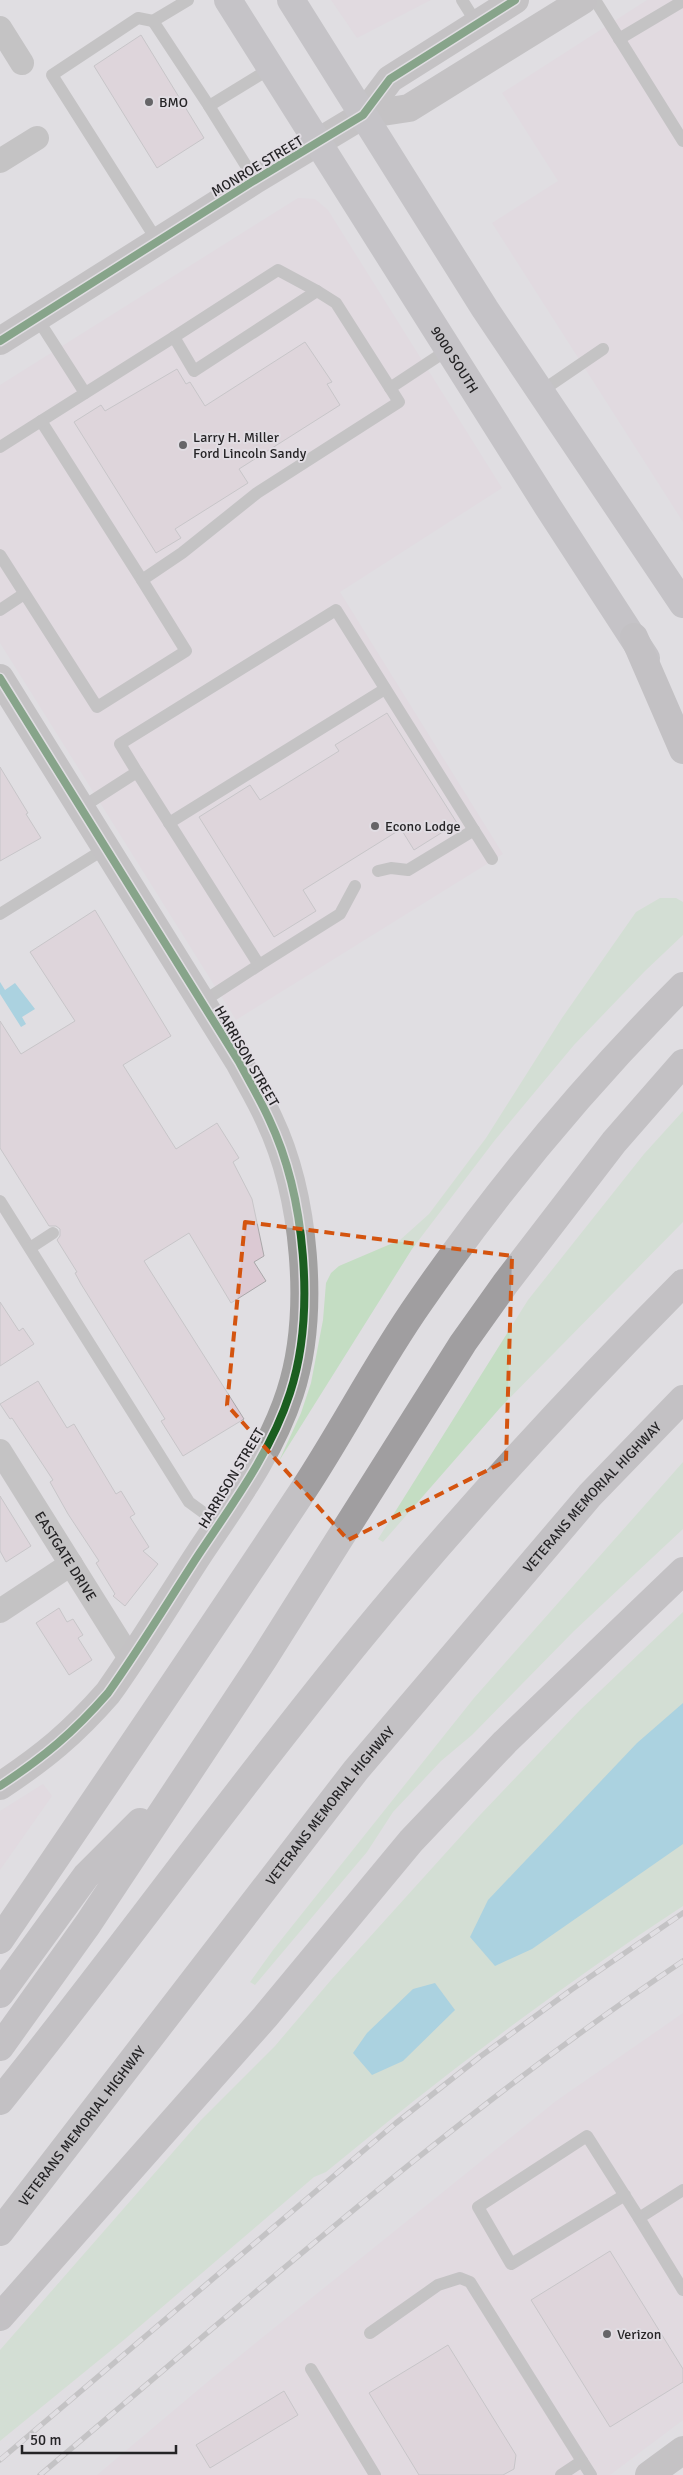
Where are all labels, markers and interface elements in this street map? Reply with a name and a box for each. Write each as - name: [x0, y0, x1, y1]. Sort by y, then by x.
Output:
- place label: BMO: [159, 94, 188, 111]
- marker: BMO: [143, 96, 155, 108]
- street label: MONROE STREET: [208, 132, 306, 200]
- street label: 9000 SOUTH: [427, 323, 482, 396]
- place label: Larry H. Miller Ford Lincoln Sandy: [193, 429, 307, 462]
- marker: Larry H. Miller Ford Lincoln Sandy: [177, 439, 189, 451]
- place label: Econo Lodge: [385, 818, 461, 835]
- marker: Econo Lodge: [369, 820, 381, 832]
- street label: HARRISON STREET: [211, 1003, 282, 1110]
- street label: VETERANS MEMORIAL HIGHWAY: [520, 1419, 665, 1576]
- street label: HARRISON STREET: [195, 1425, 268, 1531]
- street label: EASTGATE DRIVE: [31, 1508, 100, 1604]
- street label: VETERANS MEMORIAL HIGHWAY: [262, 1723, 398, 1889]
- street label: VETERANS MEMORIAL HIGHWAY: [15, 2043, 149, 2210]
- place label: Verizon: [617, 2326, 662, 2343]
- marker: Verizon: [601, 2328, 613, 2340]
- scale bar: [22, 2422, 176, 2454]
- text: 50 m: [30, 2431, 61, 2449]

